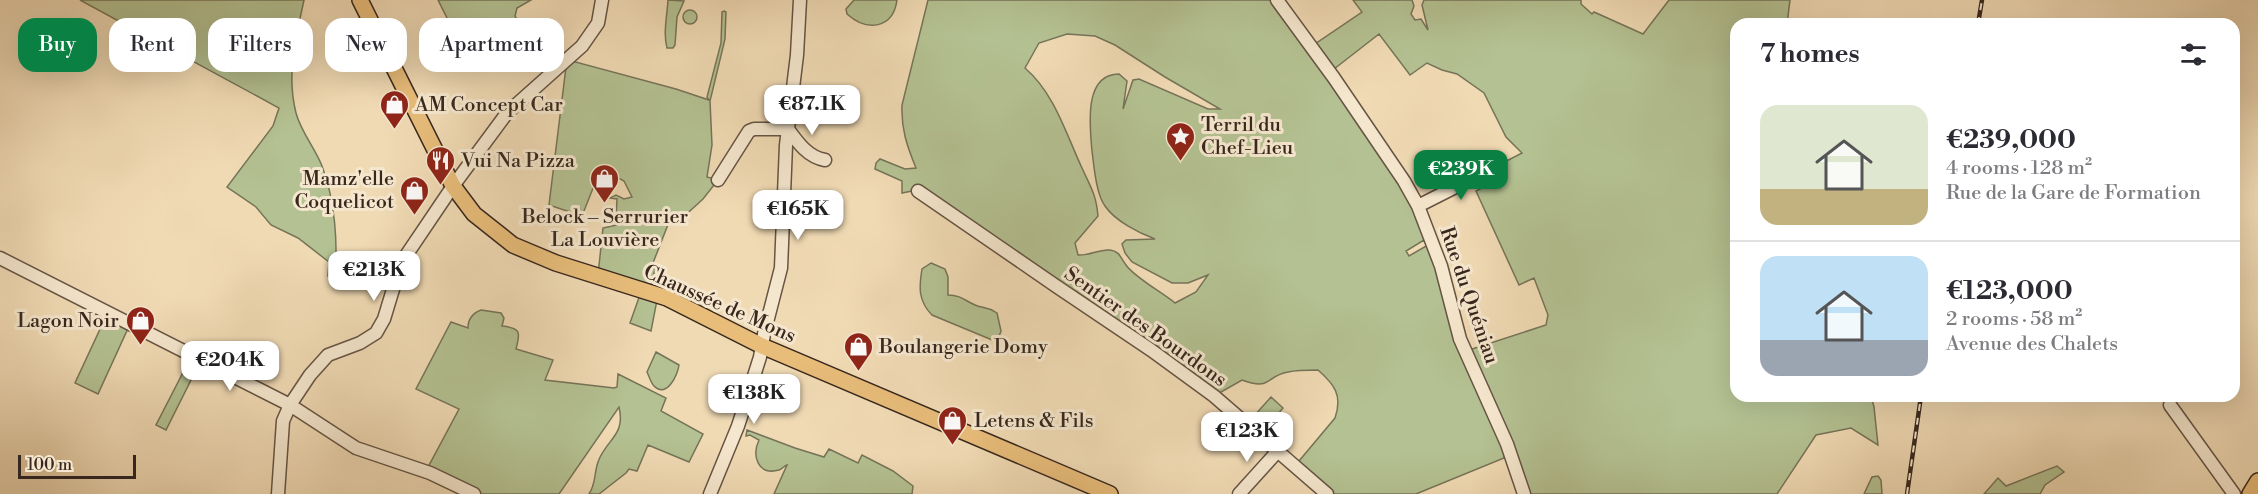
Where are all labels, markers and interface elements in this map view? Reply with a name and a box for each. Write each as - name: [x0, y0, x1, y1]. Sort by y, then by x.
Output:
- chip: Buy: [18, 18, 97, 72]
- chip: Rent: [109, 18, 196, 72]
- chip: Filters: [208, 18, 313, 72]
- chip: New: [325, 18, 407, 72]
- chip: Apartment: [419, 18, 564, 72]
- text: 7 homes: [1760, 38, 1860, 70]
- icon: filters: [2177, 38, 2210, 71]
- pin: €87.1K: [763, 85, 861, 136]
- shop icon: AM Concept Car: [378, 88, 410, 130]
- text: €87.1K: [778, 92, 846, 117]
- place label: AM Concept Car: [414, 93, 563, 118]
- place label: Terril du Chef-Lieu: [1201, 113, 1294, 161]
- place icon: Terril du Chef-Lieu: [1164, 120, 1196, 162]
- text: €239,000: [1946, 124, 2076, 156]
- icon: home: [1808, 129, 1880, 201]
- restaurant icon: Vui Na Pizza: [424, 144, 456, 186]
- place label: Vui Na Pizza: [460, 149, 576, 174]
- pin: €239K: [1419, 150, 1503, 201]
- text: 4 rooms · 128 m²: [1946, 156, 2092, 181]
- text: €239K: [1428, 157, 1494, 182]
- shop icon: Belock – Serrurier La Louvière: [589, 162, 621, 204]
- place label: Mamz'elle Coquelicot: [294, 167, 394, 215]
- shop icon: Mamz'elle Coquelicot: [399, 174, 431, 216]
- text: Rue de la Gare de Formation: [1946, 181, 2201, 206]
- pin: €165K: [756, 190, 840, 241]
- text: €165K: [766, 197, 830, 222]
- place label: Belock – Serrurier La Louvière: [521, 205, 689, 253]
- street label: Rue du Quéniau: [1433, 224, 1504, 368]
- pin: €213K: [332, 251, 416, 302]
- text: €213K: [342, 258, 406, 283]
- street label: Chaussée de Mons: [639, 260, 799, 349]
- street label: Sentier des Bourdons: [1059, 262, 1231, 393]
- text: €123,000: [1946, 275, 2073, 307]
- icon: home: [1808, 280, 1880, 352]
- shop icon: Lagon Noir: [124, 304, 156, 346]
- text: 2 rooms · 58 m²: [1946, 307, 2082, 332]
- place label: Lagon Noir: [17, 309, 119, 334]
- shop icon: Boulangerie Domy: [842, 330, 874, 372]
- text: Avenue des Chalets: [1946, 332, 2118, 357]
- place label: Boulangerie Domy: [878, 335, 1048, 360]
- pin: €204K: [188, 341, 272, 392]
- text: €204K: [195, 348, 265, 373]
- pin: €138K: [712, 374, 796, 425]
- text: €138K: [722, 381, 786, 406]
- shop icon: Letens & Fils: [937, 404, 969, 446]
- place label: Letens & Fils: [974, 409, 1093, 434]
- pin: €123K: [1205, 412, 1289, 463]
- text: €123K: [1215, 419, 1279, 444]
- scale bar: [18, 452, 136, 480]
- text: 100 m: [27, 455, 72, 475]

